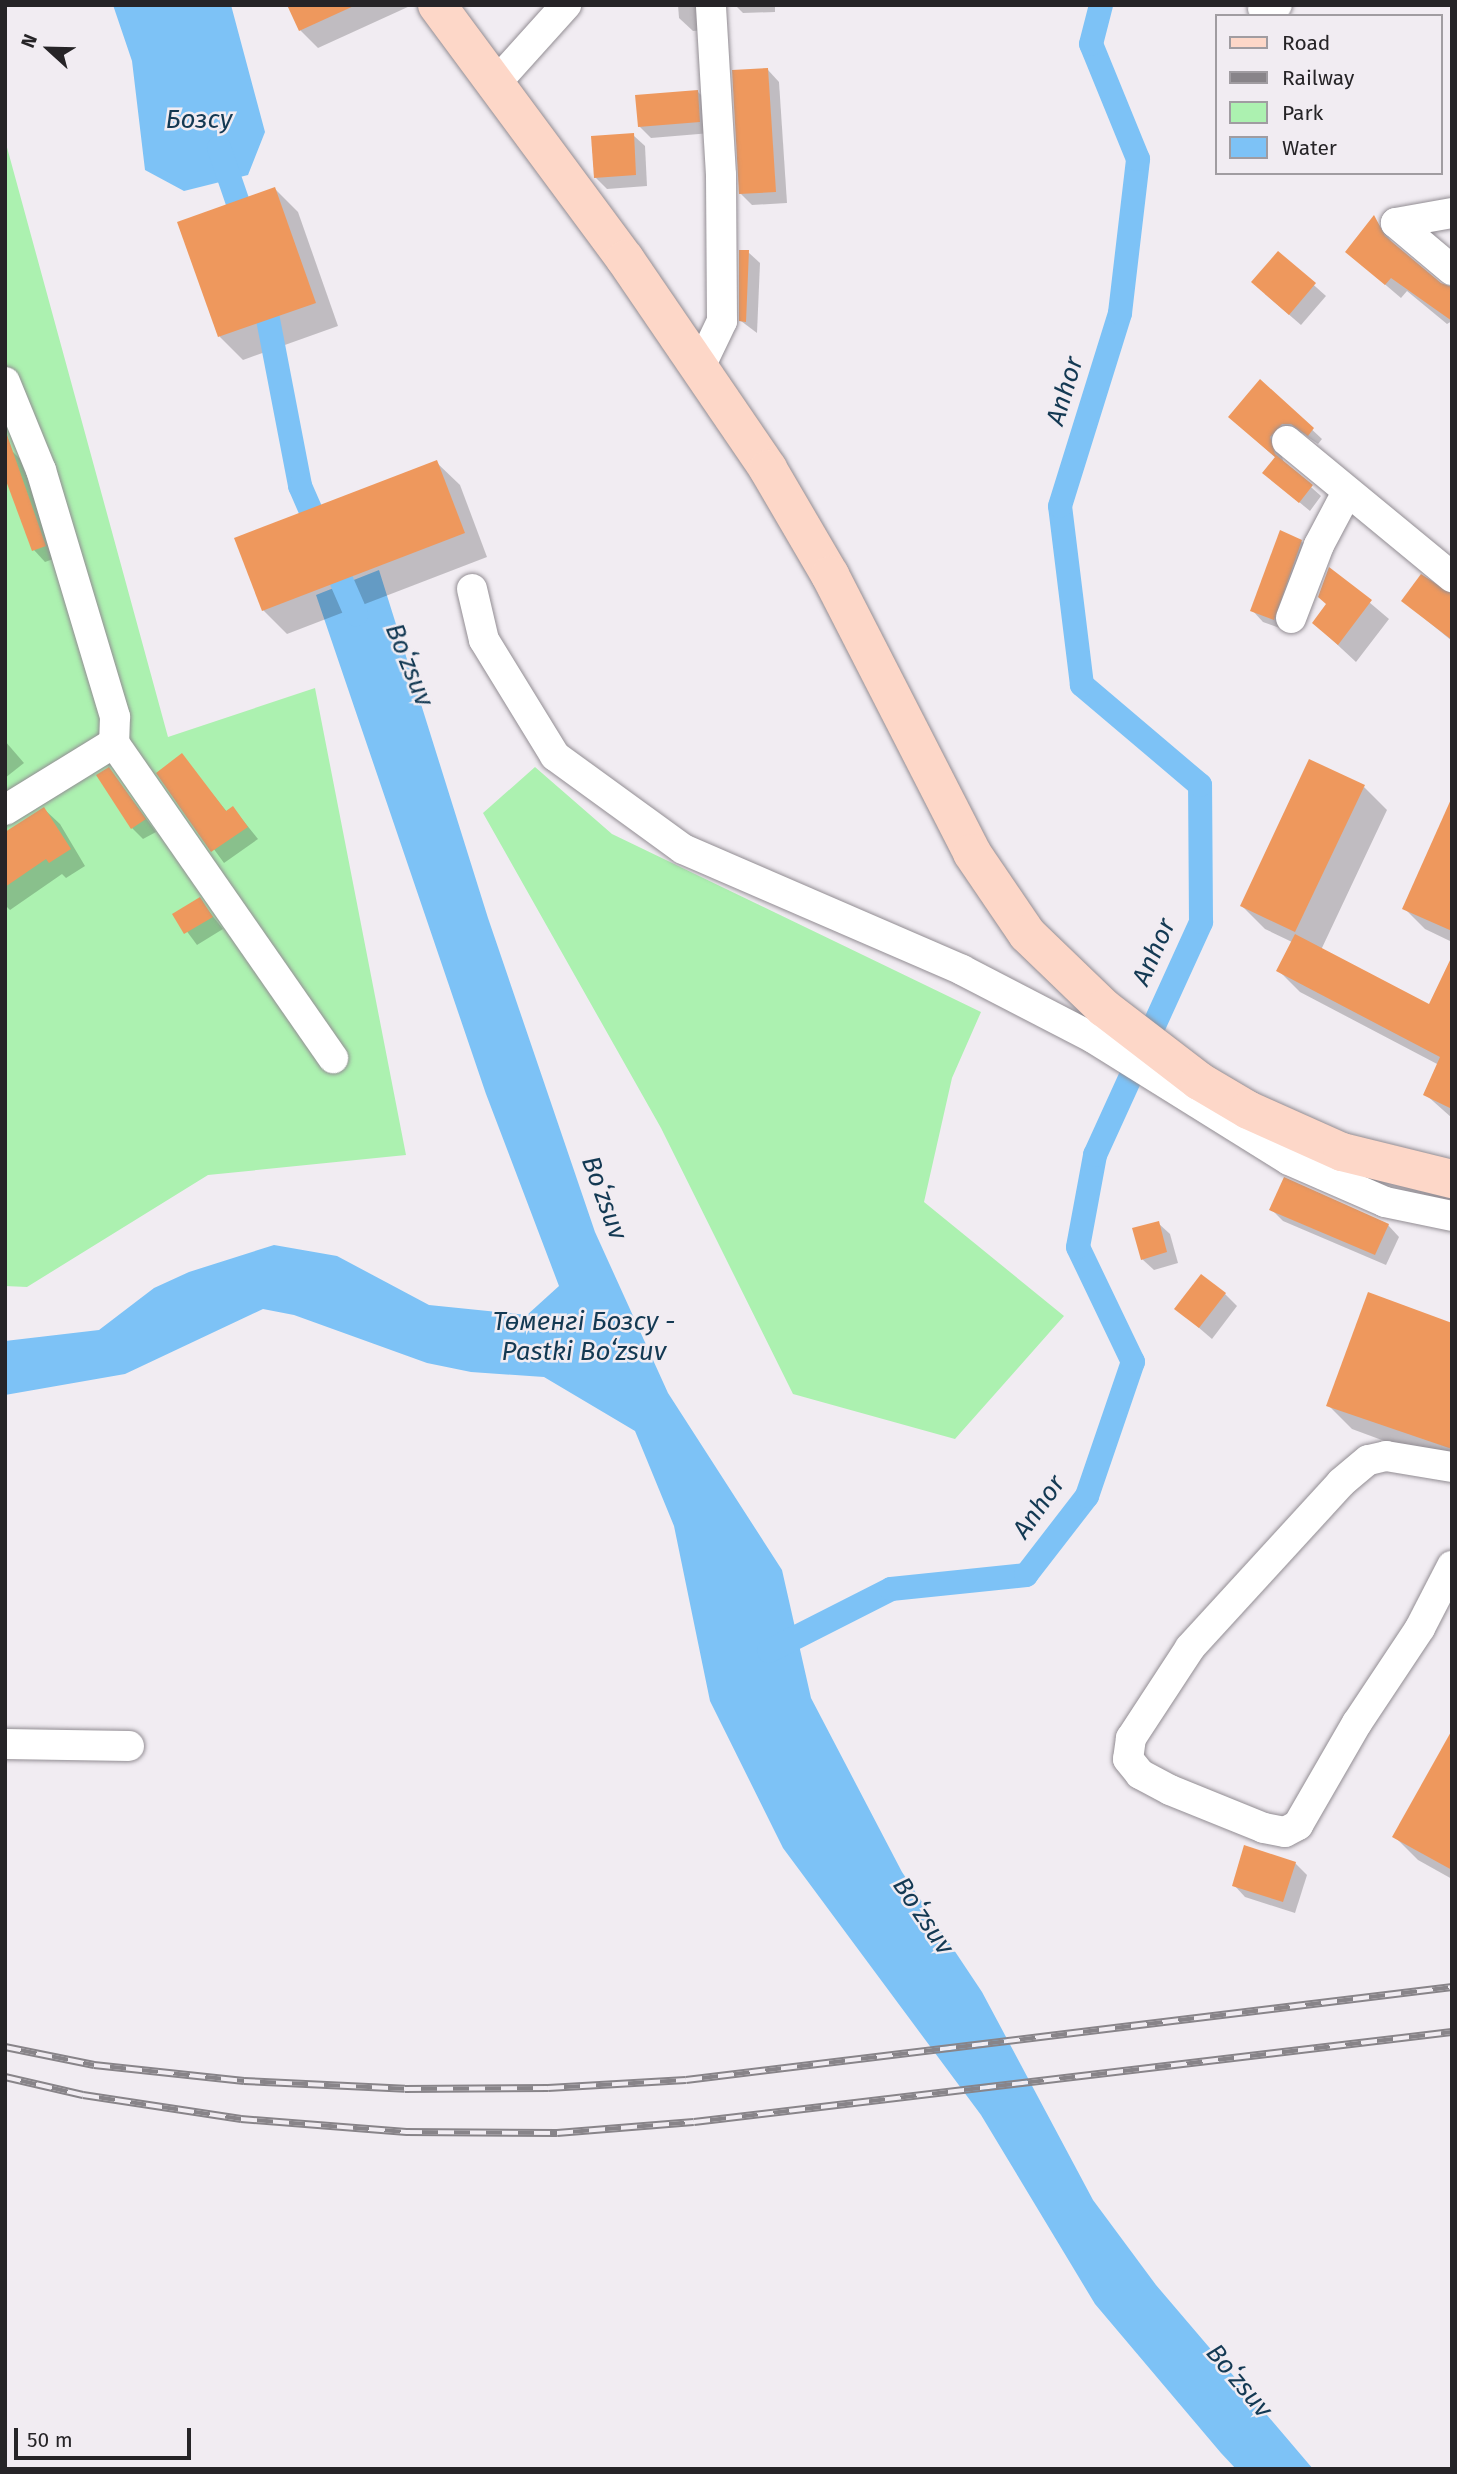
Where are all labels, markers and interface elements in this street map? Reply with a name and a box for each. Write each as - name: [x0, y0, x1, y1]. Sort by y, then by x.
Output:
- north arrow: [14, 14, 84, 84]
- legend: [1216, 14, 1443, 175]
- text: Road: [1282, 30, 1330, 56]
- text: N: [16, 31, 42, 51]
- text: Railway: [1282, 65, 1354, 91]
- text: Park: [1282, 100, 1323, 126]
- water label: Бозсу: [166, 104, 232, 136]
- text: Water: [1282, 135, 1337, 161]
- water label: Anhor: [1040, 353, 1090, 429]
- water label: Boʻzsuv: [378, 619, 440, 711]
- water label: Anhor: [1126, 914, 1182, 990]
- water label: Boʻzsuv: [575, 1152, 633, 1244]
- water label: Төменгі Бозсу - Pastki Boʻzsuv: [493, 1306, 675, 1368]
- water label: Anhor: [1006, 1469, 1072, 1545]
- water label: Boʻzsuv: [886, 1871, 960, 1961]
- water label: Boʻzsuv: [1199, 2338, 1279, 2424]
- scale bar: [18, 2414, 194, 2458]
- text: 50 m: [27, 2427, 73, 2453]

